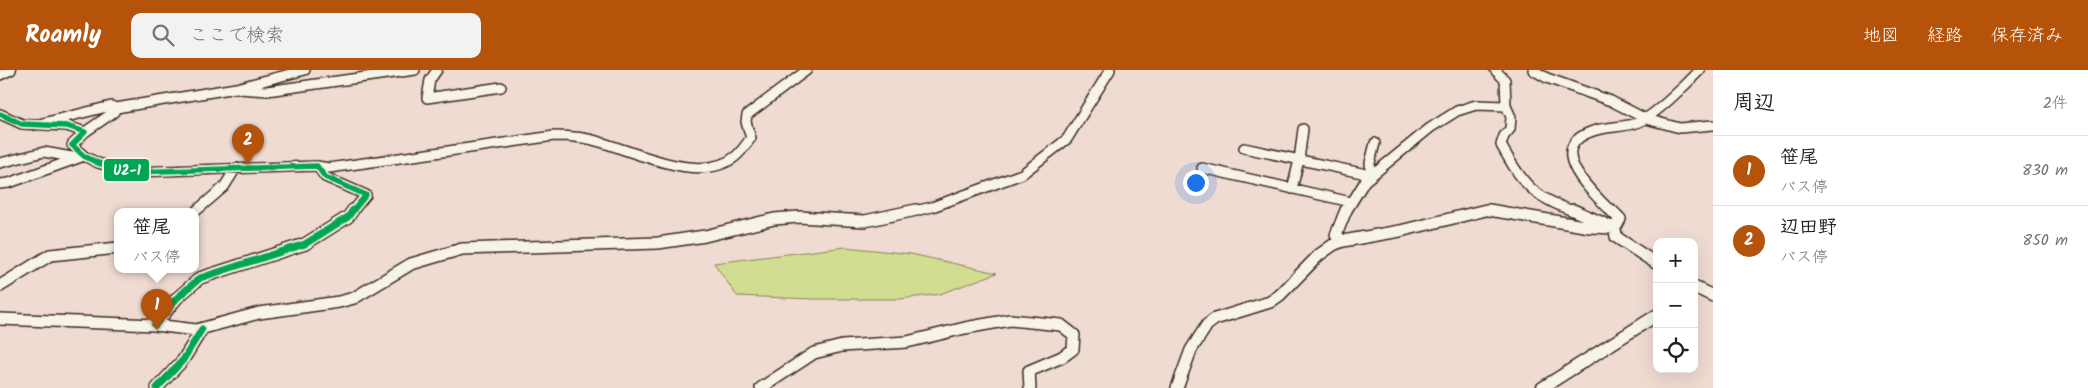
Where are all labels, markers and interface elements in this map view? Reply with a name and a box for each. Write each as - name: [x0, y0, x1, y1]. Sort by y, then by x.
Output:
- search box: [131, 13, 481, 58]
- text: Roamly: [25, 16, 101, 55]
- icon: search: [149, 21, 177, 49]
- text: ここで検索: [189, 21, 284, 51]
- text: 地図: [1863, 22, 1899, 51]
- text: 経路: [1927, 22, 1963, 51]
- text: 保存済み: [1991, 22, 2063, 51]
- text: 周辺: [1733, 87, 1775, 120]
- text: 2件: [2043, 91, 2068, 116]
- pin: 2: [232, 124, 264, 165]
- text: 笹尾: [1780, 143, 1818, 173]
- line badge: U2-1: [103, 158, 150, 182]
- text: 1: [1747, 158, 1751, 183]
- text: 830 m: [2022, 158, 2068, 183]
- text: U2-1: [113, 160, 142, 182]
- your location: [1183, 170, 1209, 196]
- text: バス停: [1780, 175, 1828, 200]
- popup: [114, 208, 199, 273]
- text: 笹尾: [132, 213, 171, 243]
- text: 辺田野: [1780, 213, 1837, 243]
- text: 2: [1744, 228, 1754, 253]
- text: 850 m: [2023, 228, 2068, 253]
- map controls: [1653, 238, 1698, 373]
- button: +: [1653, 238, 1698, 283]
- text: バス停: [132, 245, 181, 270]
- text: バス停: [1780, 245, 1828, 270]
- button: −: [1653, 283, 1698, 328]
- pin: 1: [141, 289, 173, 330]
- button: locate: [1653, 328, 1698, 373]

